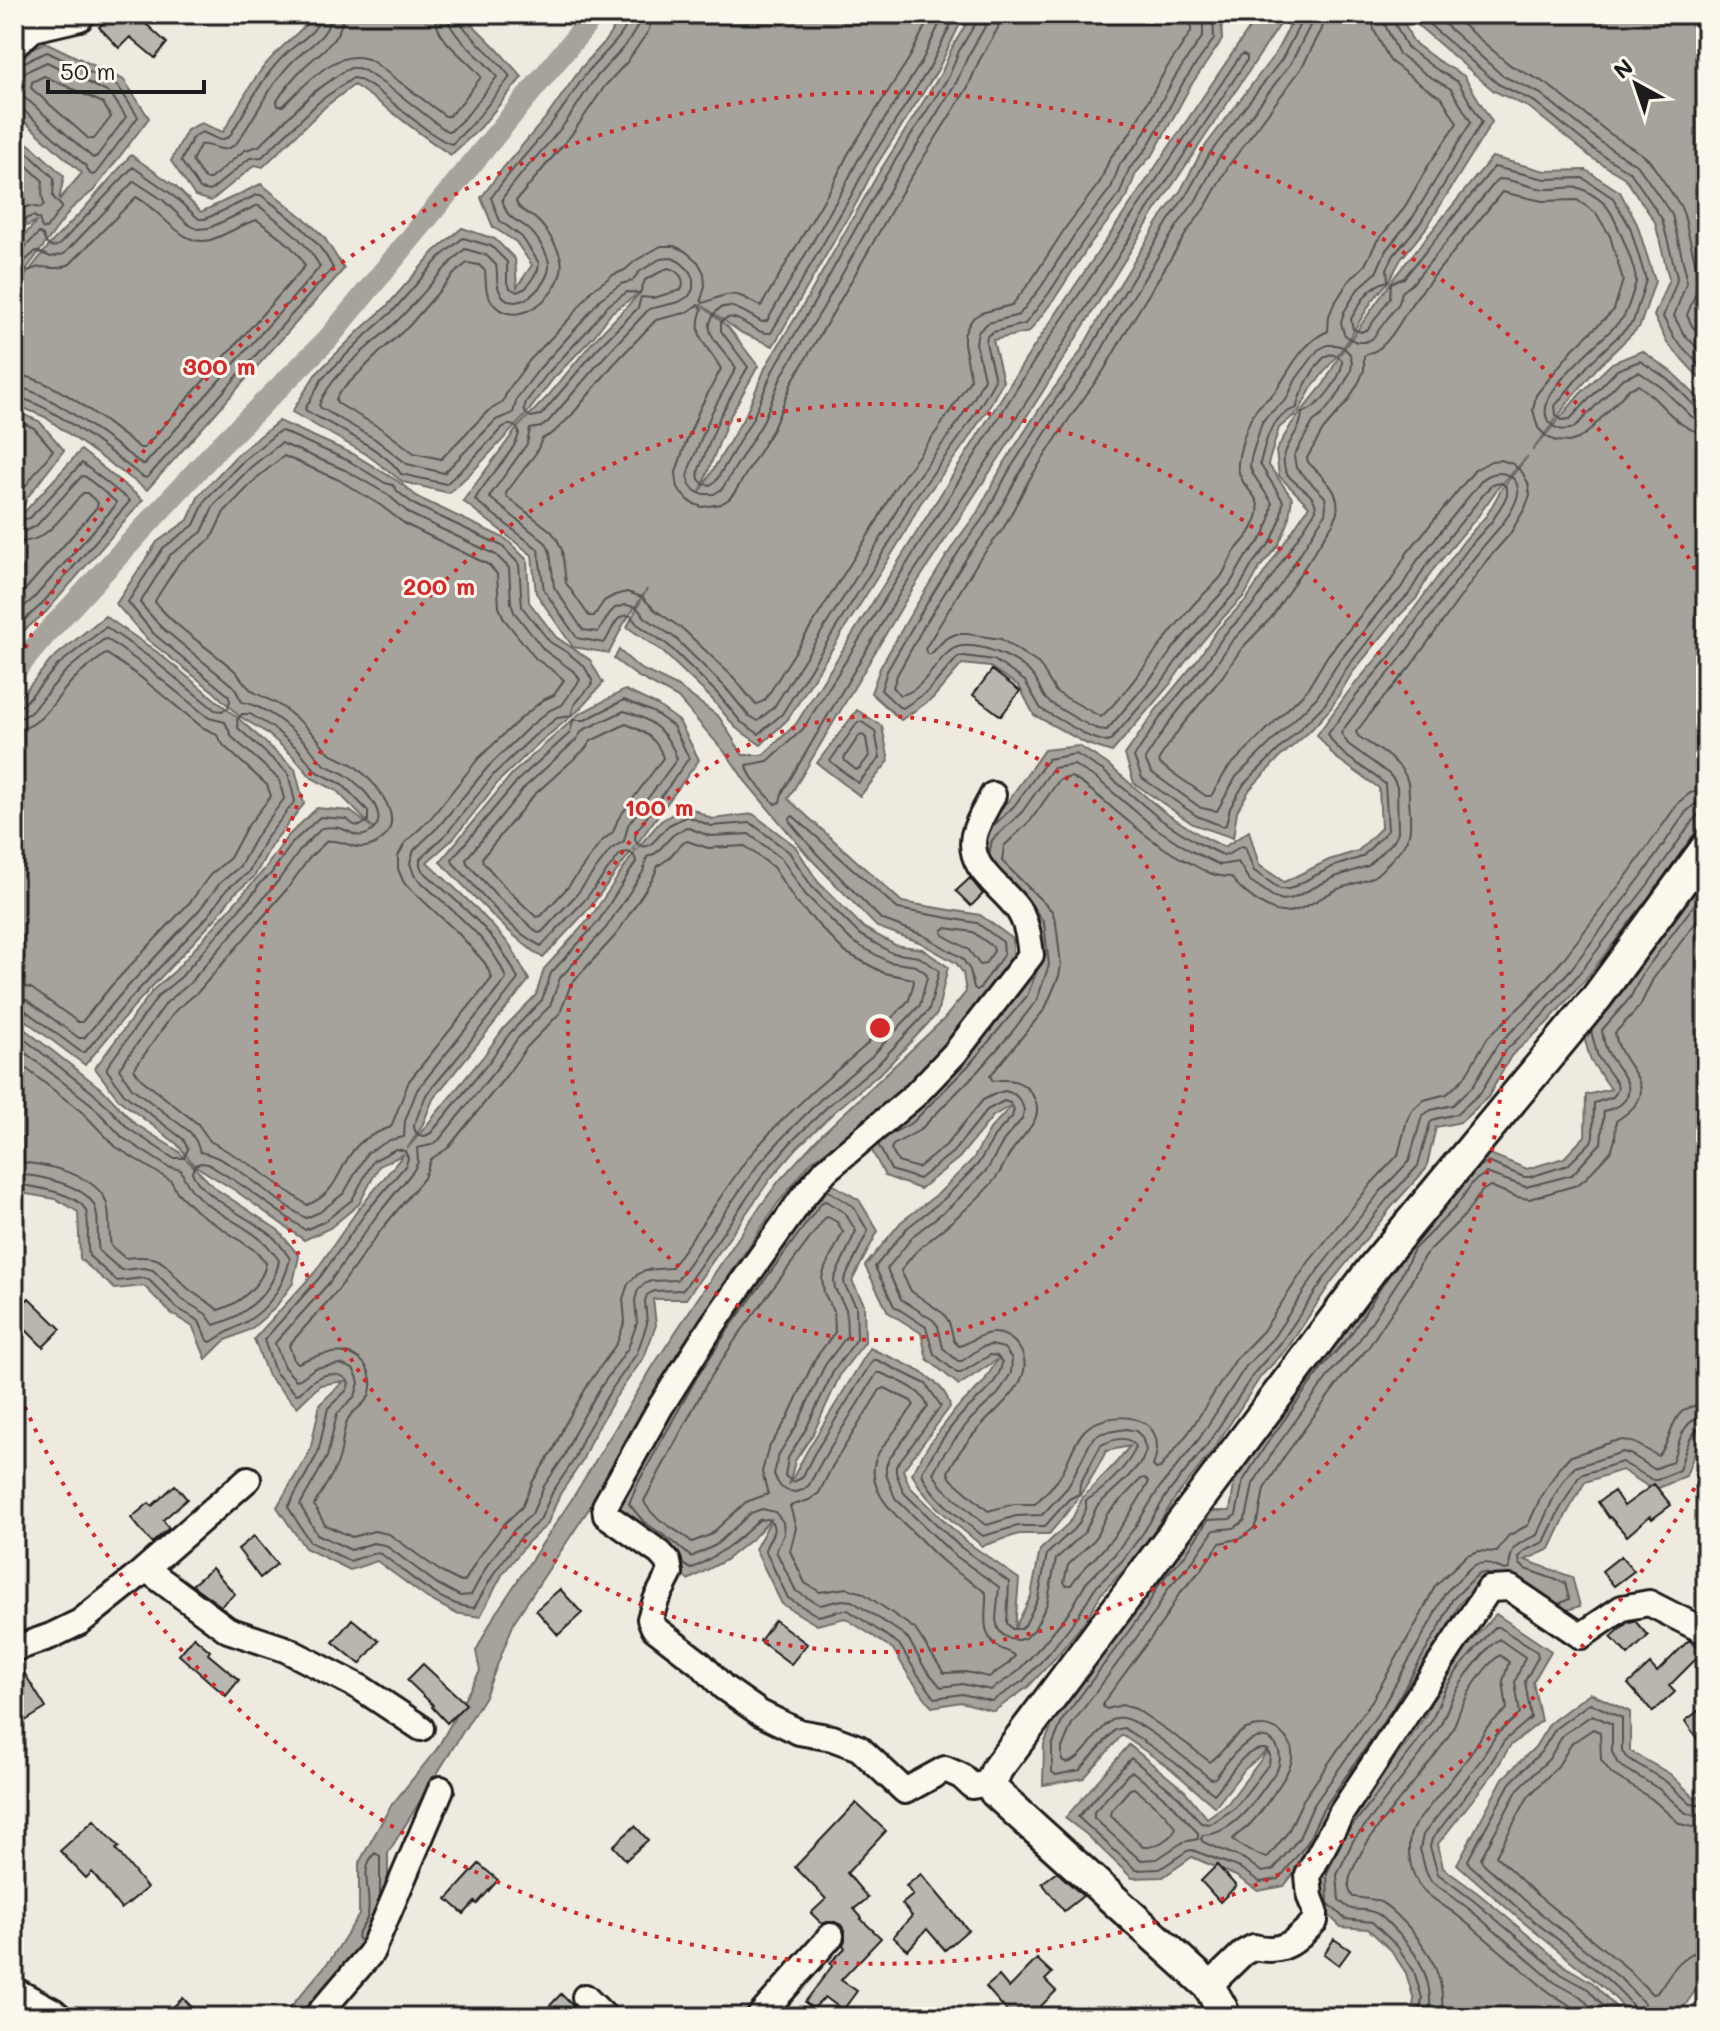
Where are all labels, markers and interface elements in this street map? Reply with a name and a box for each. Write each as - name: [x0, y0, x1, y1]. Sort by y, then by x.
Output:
- scale bar: [48, 44, 204, 94]
- north arrow: [1596, 44, 1676, 124]
- text: N: [1607, 52, 1639, 85]
- text: 50 m: [60, 55, 116, 86]
- text: 300 m: [183, 350, 255, 381]
- text: 200 m: [403, 570, 475, 601]
- text: 100 m: [624, 791, 694, 822]
- centre of rings: [866, 1014, 894, 1042]

